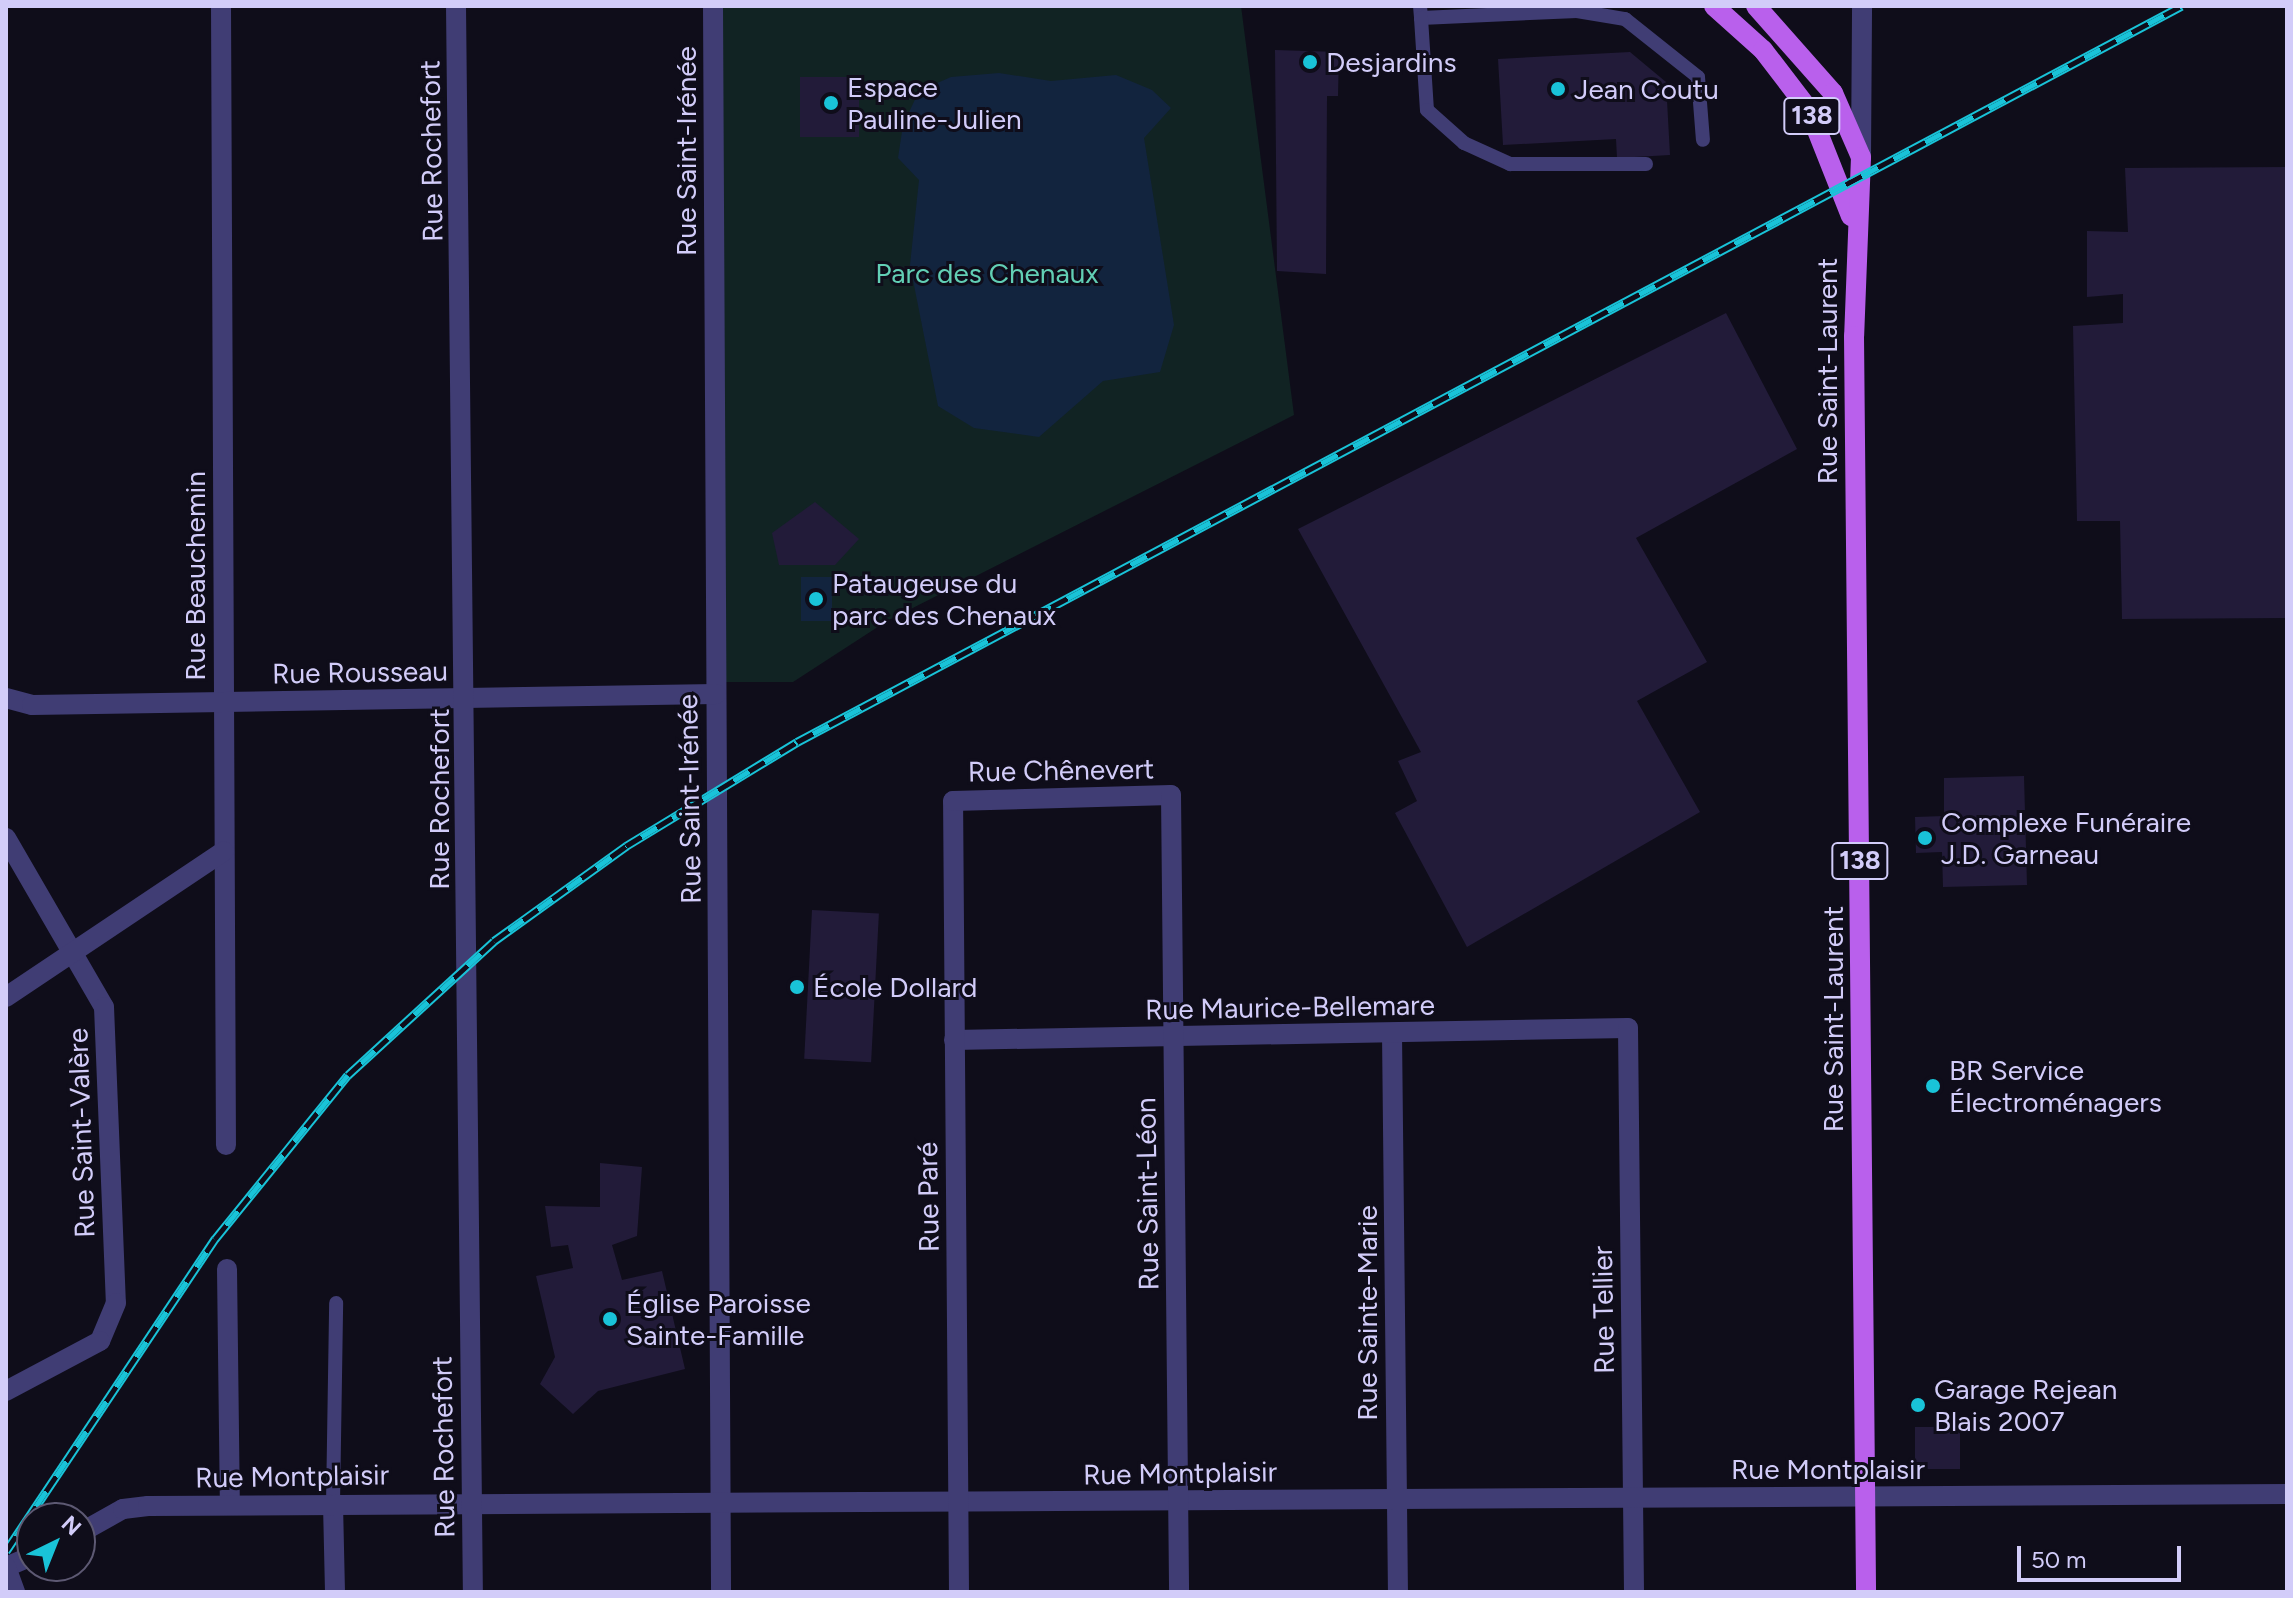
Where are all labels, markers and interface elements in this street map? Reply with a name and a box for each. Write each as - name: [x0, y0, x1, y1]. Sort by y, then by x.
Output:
- place label: Desjardins: [1326, 45, 1456, 79]
- street label: Rue Saint-Irénée: [669, 46, 703, 256]
- marker: Desjardins: [1301, 53, 1319, 71]
- street label: Rue Rochefort: [413, 60, 449, 242]
- place label: Espace Pauline-Julien: [847, 70, 1022, 136]
- place label: Jean Coutu: [1574, 72, 1719, 106]
- marker: Jean Coutu: [1549, 80, 1567, 98]
- marker: Espace Pauline-Julien: [822, 94, 840, 112]
- road number: 138: [1782, 94, 1842, 138]
- park label: Parc des Chenaux: [875, 256, 1099, 290]
- street label: Rue Saint-Laurent: [1810, 258, 1844, 484]
- street label: Rue Beauchemin: [178, 471, 212, 681]
- place label: Pataugeuse du parc des Chenaux: [832, 566, 1056, 632]
- marker: Pataugeuse du parc des Chenaux: [807, 590, 825, 608]
- street label: Rue Rousseau: [272, 654, 448, 690]
- street label: Rue Saint-Irénée: [670, 694, 708, 904]
- street label: Rue Rochefort: [422, 708, 456, 890]
- street label: Rue Chênevert: [967, 752, 1155, 788]
- place label: Complexe Funéraire J.D. Garneau: [1941, 805, 2191, 871]
- marker: Complexe Funéraire J.D. Garneau: [1916, 829, 1934, 847]
- road number: 138: [1830, 839, 1890, 883]
- street label: Rue Saint-Laurent: [1816, 906, 1850, 1132]
- place label: École Dollard: [813, 970, 977, 1004]
- marker: École Dollard: [788, 978, 806, 996]
- street label: Rue Maurice-Bellemare: [1145, 988, 1435, 1026]
- street label: Rue Saint-Valère: [61, 1027, 101, 1239]
- place label: BR Service Électroménagers: [1949, 1053, 2162, 1119]
- marker: BR Service Électroménagers: [1924, 1077, 1942, 1095]
- street label: Rue Saint-Léon: [1129, 1097, 1165, 1291]
- street label: Rue Paré: [910, 1142, 946, 1252]
- street label: Rue Sainte-Marie: [1350, 1205, 1384, 1421]
- street label: Rue Tellier: [1585, 1246, 1621, 1374]
- place label: Église Paroisse Sainte-Famille: [626, 1286, 811, 1352]
- marker: Église Paroisse Sainte-Famille: [601, 1310, 619, 1328]
- street label: Rue Rochefort: [425, 1356, 461, 1538]
- place label: Garage Rejean Blais 2007: [1934, 1372, 2117, 1438]
- marker: Garage Rejean Blais 2007: [1909, 1396, 1927, 1414]
- street label: Rue Montplaisir: [1731, 1452, 1925, 1486]
- street label: Rue Montplaisir: [1083, 1455, 1277, 1491]
- street label: Rue Montplaisir: [195, 1458, 389, 1494]
- north arrow: [16, 1502, 96, 1582]
- text: N: [56, 1510, 87, 1541]
- scale bar: [2021, 1530, 2185, 1580]
- text: 50 m: [2031, 1545, 2087, 1574]

